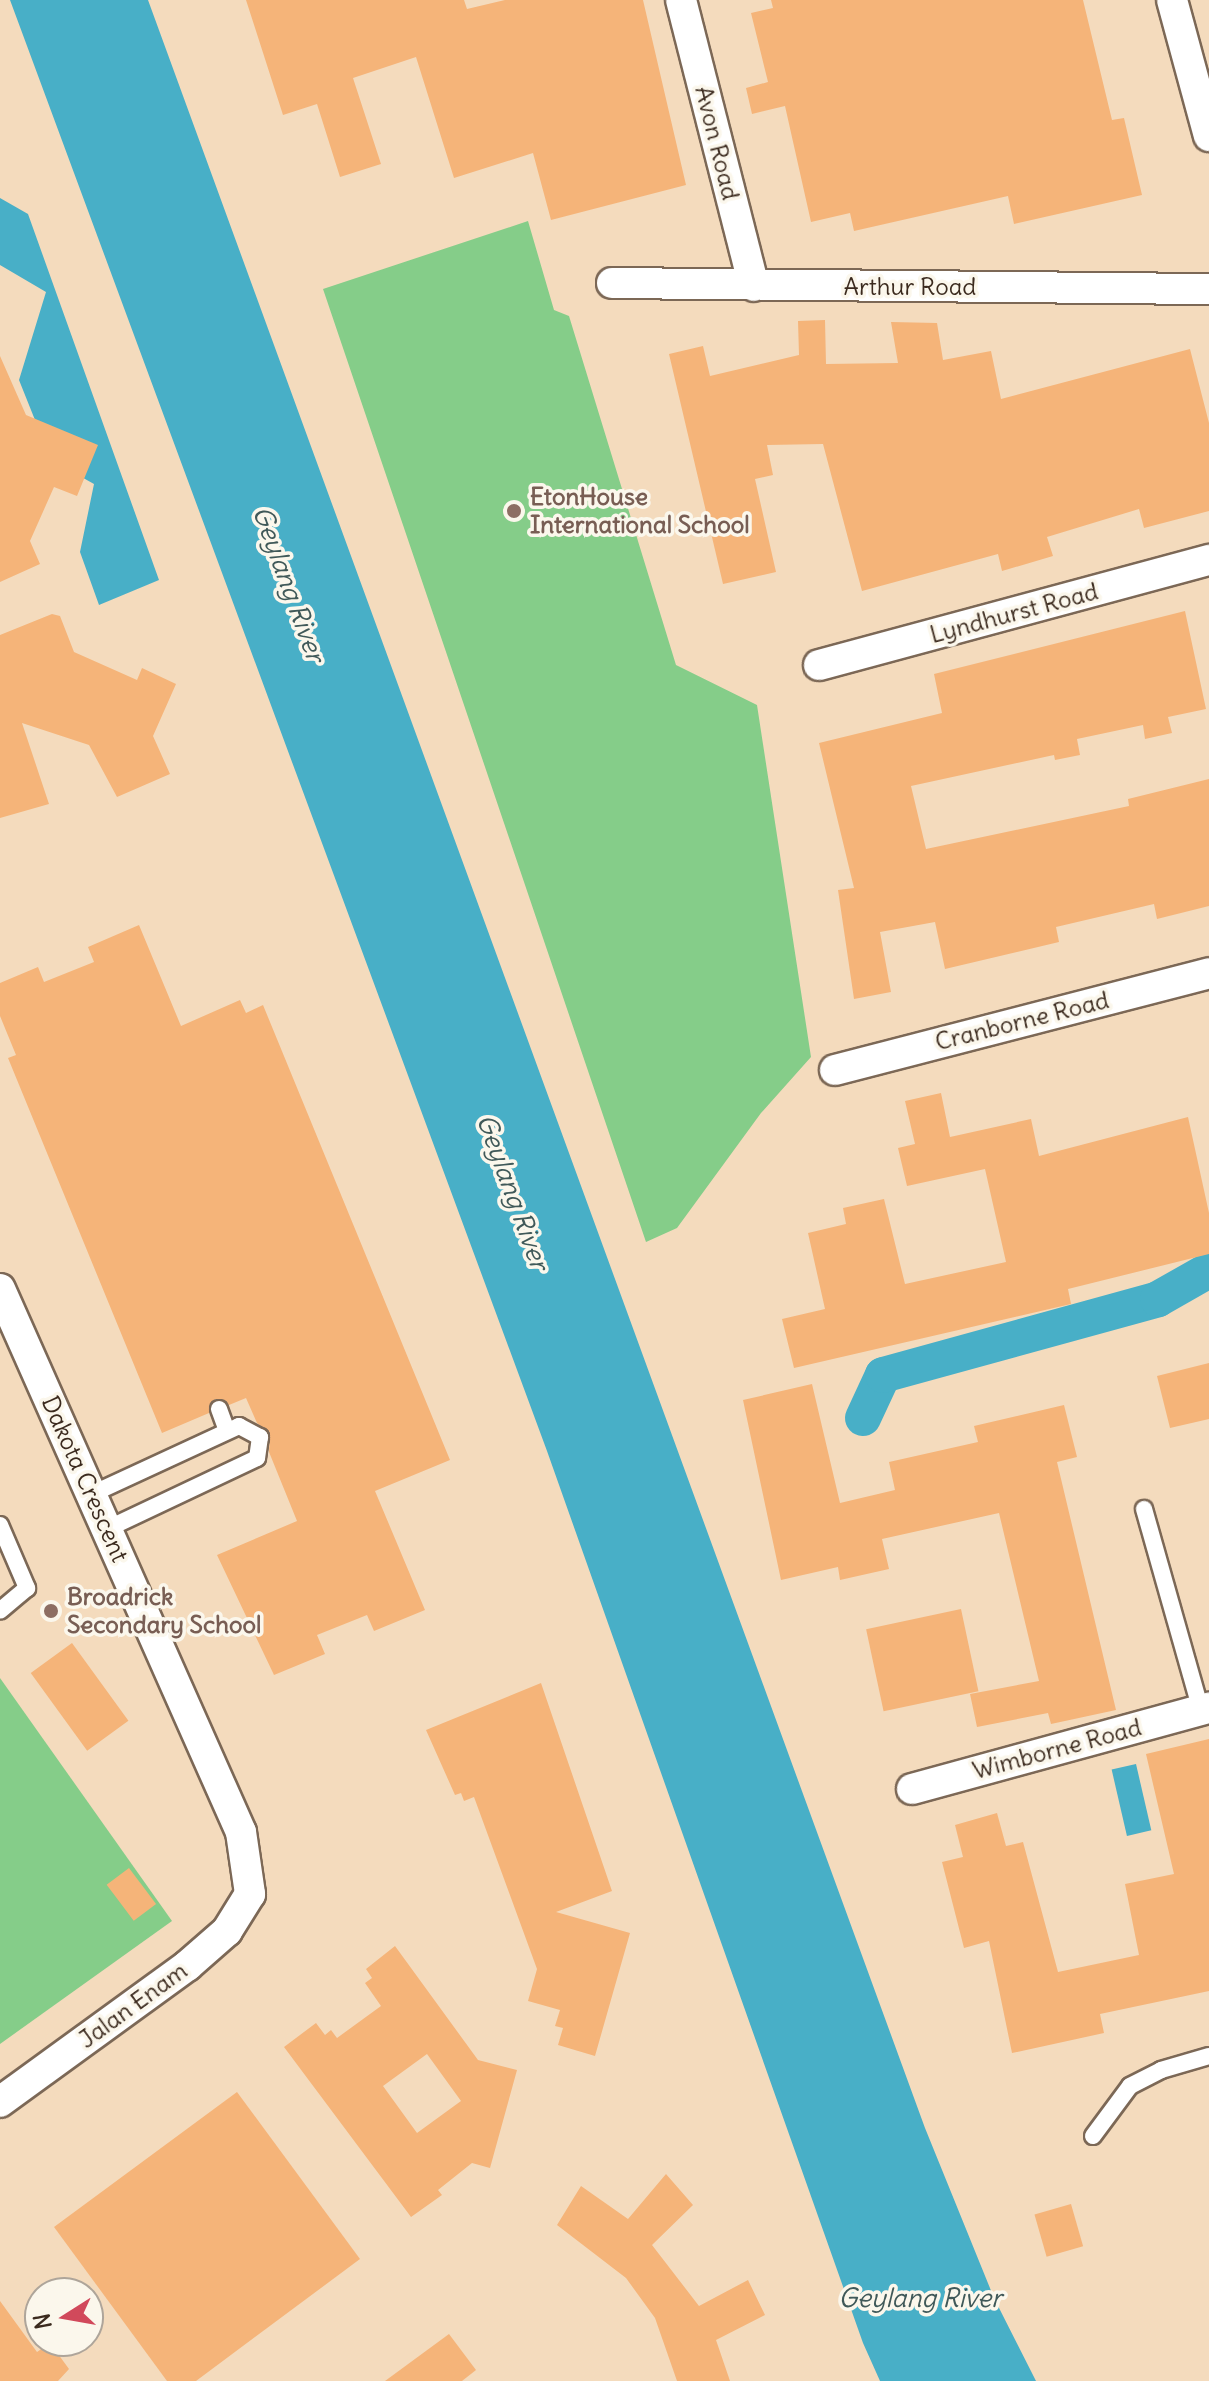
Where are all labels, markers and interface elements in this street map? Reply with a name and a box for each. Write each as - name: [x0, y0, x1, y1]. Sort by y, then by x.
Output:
- street label: Avon Road: [689, 83, 745, 203]
- street label: Arthur Road: [844, 273, 976, 301]
- place label: EtonHouse International School: [530, 483, 750, 539]
- water label: Geylang River: [246, 502, 332, 666]
- marker: EtonHouse International School: [505, 502, 523, 520]
- street label: Lyndhurst Road: [927, 577, 1101, 649]
- street label: Cranborne Road: [932, 985, 1112, 1057]
- water label: Geylang River: [470, 1110, 556, 1274]
- street label: Dakota Crescent: [36, 1392, 134, 1566]
- place label: Broadrick Secondary School: [67, 1583, 261, 1639]
- marker: Broadrick Secondary School: [42, 1602, 60, 1620]
- street label: Wimborne Road: [969, 1713, 1145, 1785]
- street label: Jalan Enam: [73, 1956, 193, 2054]
- north arrow: [24, 2277, 104, 2357]
- water label: Geylang River: [838, 2282, 1002, 2314]
- text: N: [27, 2311, 58, 2331]

